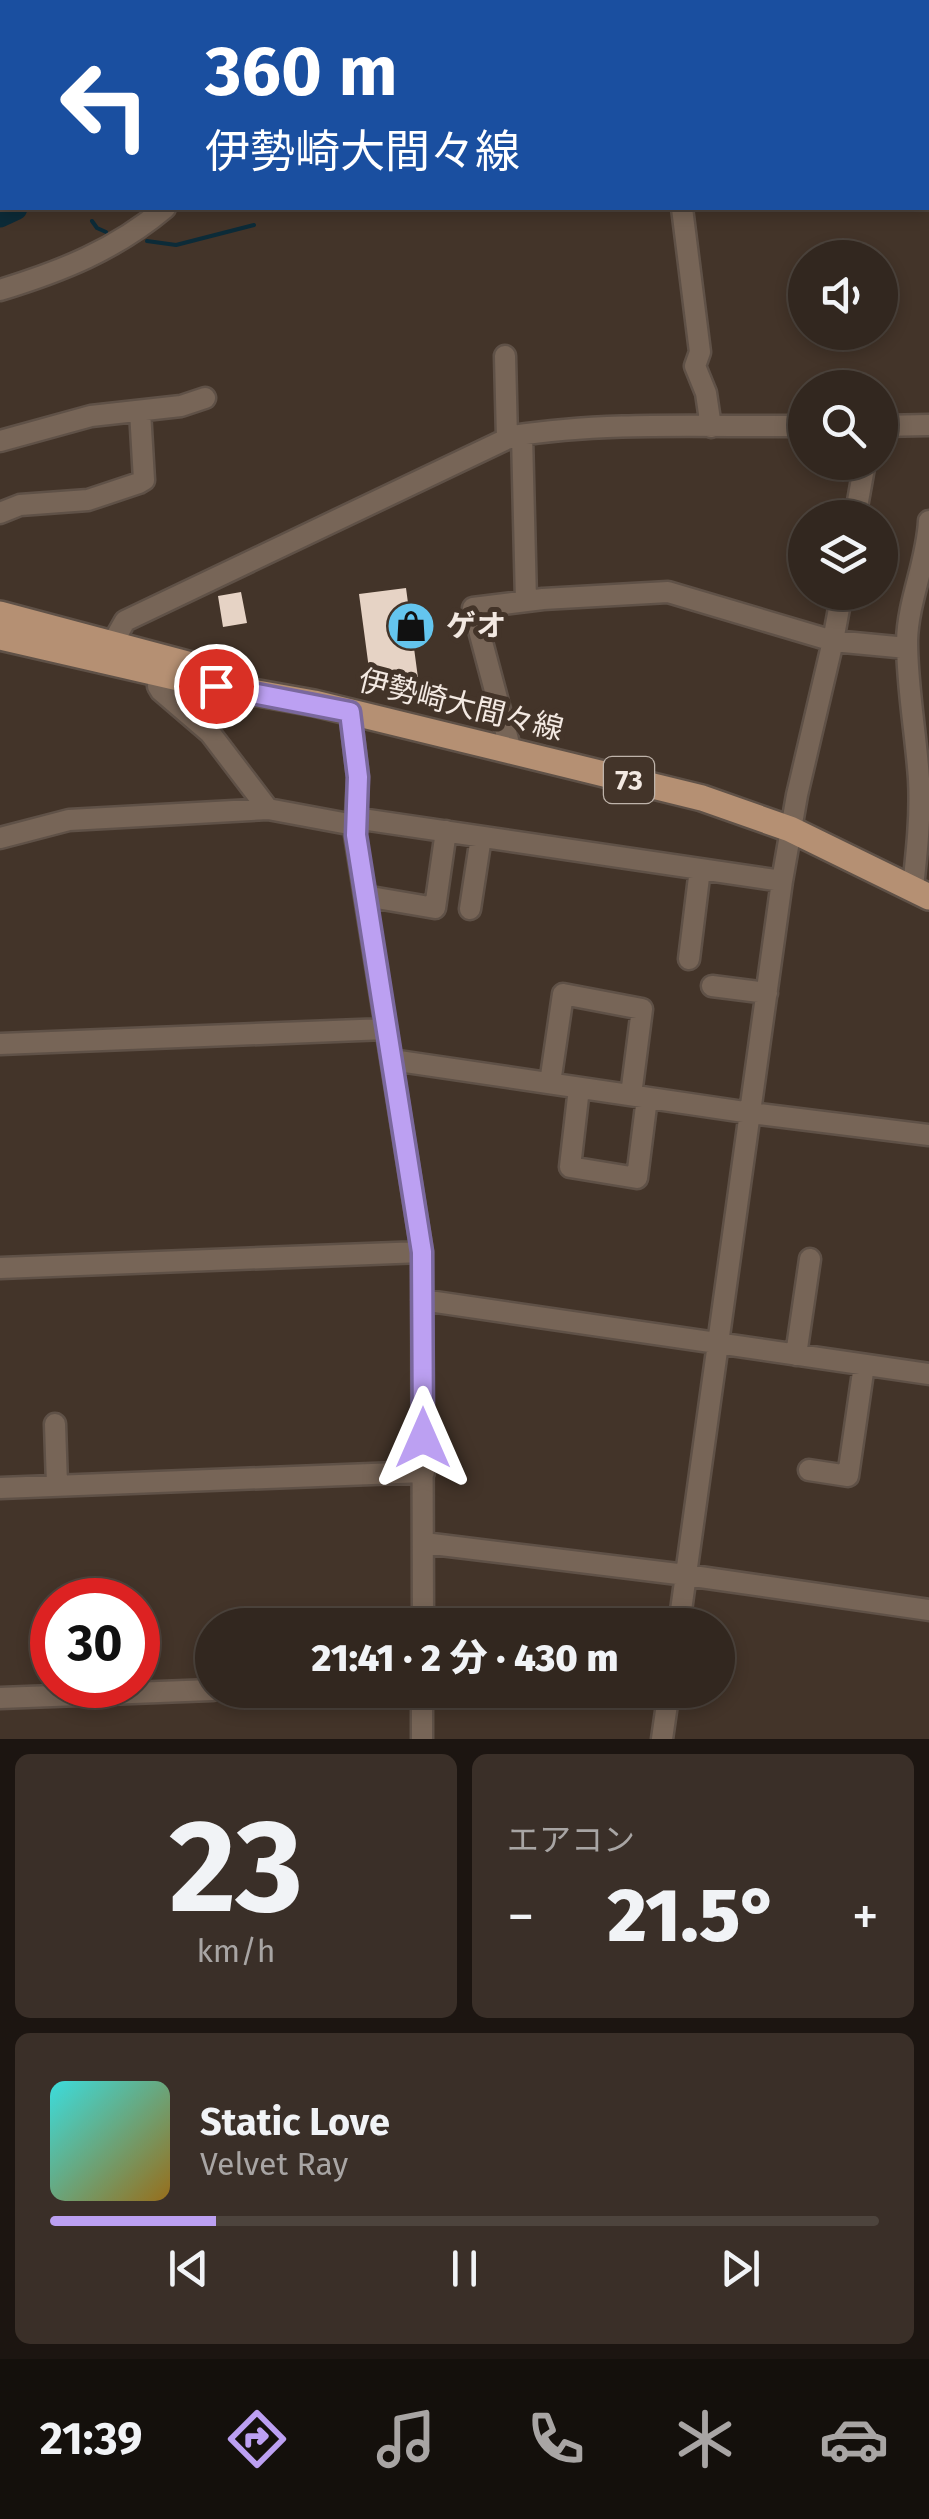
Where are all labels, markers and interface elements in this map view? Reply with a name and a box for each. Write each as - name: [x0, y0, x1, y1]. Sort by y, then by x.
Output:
- text: 360 m: [205, 30, 398, 114]
- icon: left: [40, 40, 170, 170]
- text: 伊勢崎大間々線: [205, 125, 520, 179]
- map controls: [788, 240, 898, 610]
- button: sound: [788, 240, 898, 350]
- button: search: [788, 370, 898, 480]
- button: layers: [788, 500, 898, 610]
- shop icon: ゲオ: [385, 600, 437, 652]
- place label: ゲオ: [446, 608, 506, 644]
- pin: [174, 644, 259, 729]
- icon: arrive: [189, 659, 244, 714]
- street label: 伊勢崎大間々線: [355, 662, 567, 748]
- road number: 73: [604, 757, 654, 803]
- position arrow: [371, 1386, 475, 1490]
- speed limit sign: 30: [30, 1578, 160, 1708]
- text: 21:41 · 2 分 · 430 m: [312, 1635, 618, 1681]
- text: 23: [169, 1789, 303, 1945]
- text: エアコン: [507, 1821, 635, 1859]
- text: 21.5°: [607, 1871, 779, 1961]
- text: −: [507, 1884, 535, 1950]
- text: +: [852, 1884, 879, 1950]
- text: km/h: [196, 1932, 276, 1970]
- text: Static Love: [200, 2099, 390, 2145]
- text: Velvet Ray: [200, 2145, 348, 2183]
- icon: previous: [161, 2241, 216, 2296]
- icon: pause: [437, 2241, 492, 2296]
- icon: next: [713, 2241, 768, 2296]
- icon: directions: [222, 2404, 292, 2474]
- icon: music: [371, 2404, 441, 2474]
- icon: phone: [521, 2404, 591, 2474]
- icon: climate: [670, 2404, 740, 2474]
- icon: car: [819, 2404, 889, 2474]
- text: 21:39: [40, 2412, 142, 2466]

